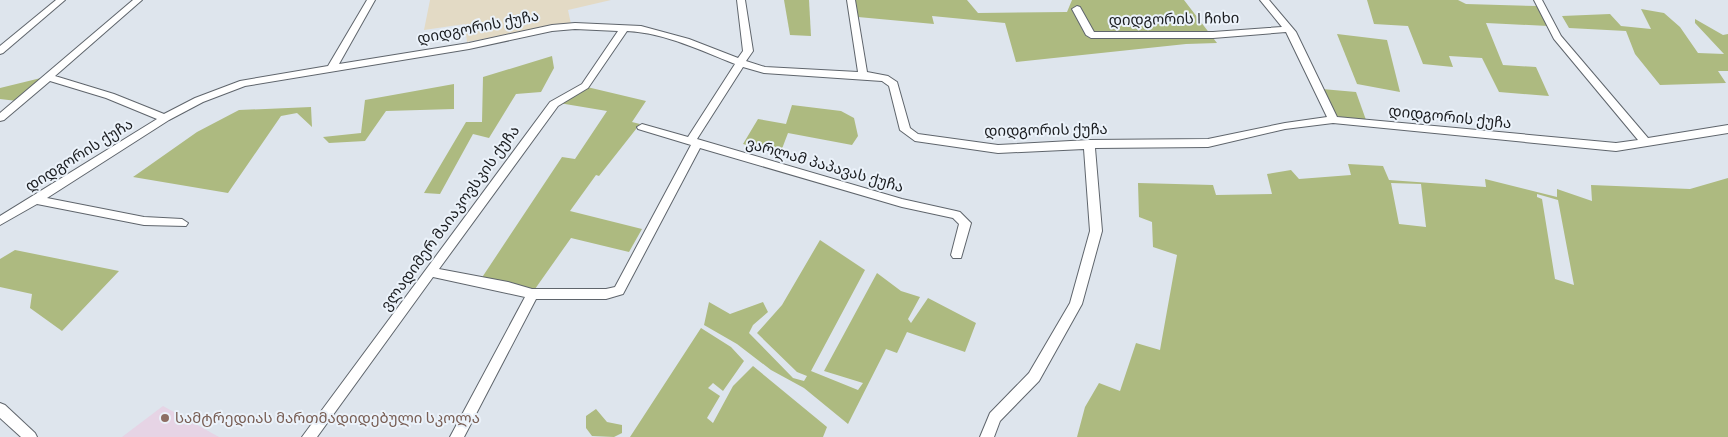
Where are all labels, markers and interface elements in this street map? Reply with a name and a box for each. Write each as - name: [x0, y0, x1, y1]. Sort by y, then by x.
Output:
- street label: დიდგორის ქუჩა: [415, 3, 541, 50]
- street label: დიდგორის I ჩიხი: [1108, 6, 1240, 31]
- street label: დიდგორის ქუჩა: [1387, 99, 1513, 134]
- street label: დიდგორის ქუჩა: [20, 112, 137, 197]
- street label: დიდგორის ქუჩა: [984, 117, 1108, 142]
- street label: ვლადიმერ მაიაკოვსკის ქუჩა: [374, 120, 525, 315]
- street label: ვარლამ პაპავას ქუჩა: [744, 131, 907, 198]
- place label: სამტრედიას მართმადიდებული სკოლა: [175, 406, 480, 429]
- marker: სამტრედიას მართმადიდებული სკოლა: [159, 412, 171, 424]

